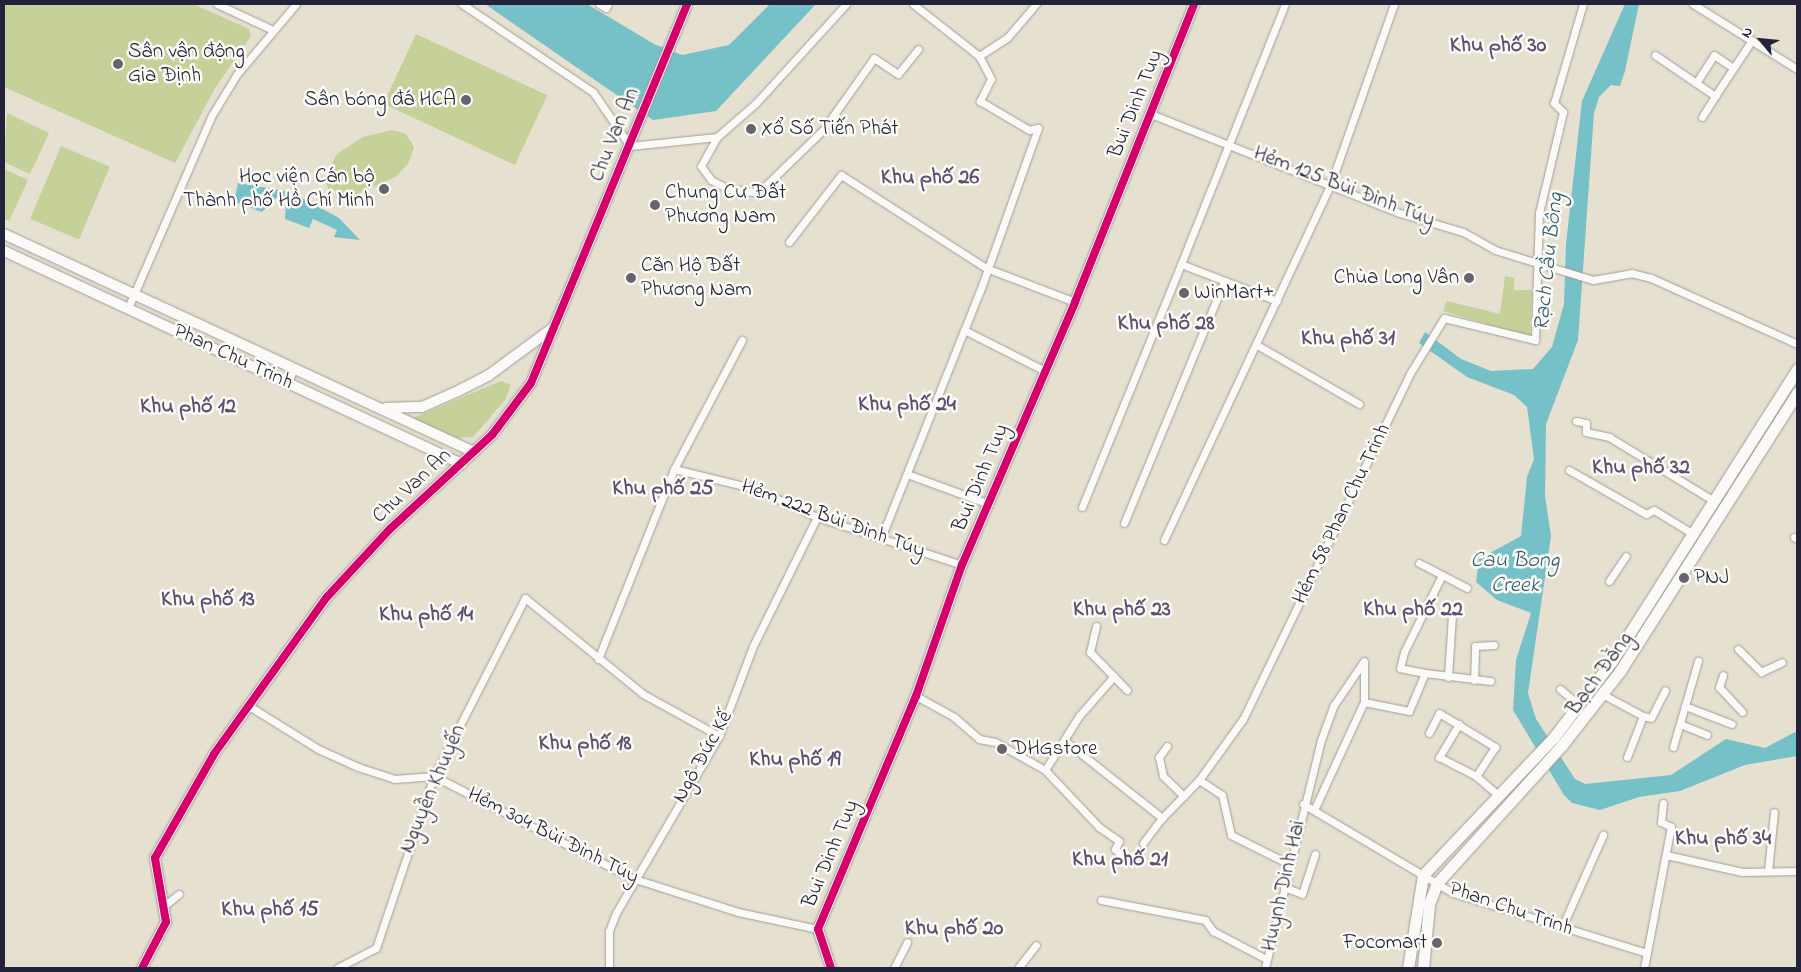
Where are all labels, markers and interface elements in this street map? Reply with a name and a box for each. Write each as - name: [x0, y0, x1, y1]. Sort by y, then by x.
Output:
- north arrow: [1736, 15, 1786, 65]
- text: N: [1736, 24, 1759, 42]
- district label: Khu phố 30: [1450, 34, 1546, 60]
- place label: Sân vận động Gia Định: [128, 39, 245, 89]
- street label: Bui Dinh Tuy: [1103, 46, 1169, 162]
- marker: Sân vận động Gia Định: [112, 58, 124, 70]
- street label: Chu Van An: [585, 84, 645, 186]
- place label: Sân bóng đá HCA: [304, 87, 456, 113]
- marker: Sân bóng đá HCA: [460, 94, 472, 106]
- place label: Xổ Số Tiến Phát: [761, 116, 898, 142]
- marker: Xổ Số Tiến Phát: [745, 123, 757, 135]
- street label: Hẻm 125 Bùi Đình Túy: [1250, 141, 1438, 233]
- place label: Học viện Cán bộ Thành phố Hồ Chí Minh: [183, 164, 374, 214]
- district label: Khu phố 26: [881, 166, 979, 192]
- place label: Chung Cư Đất Phương Nam: [665, 180, 786, 230]
- marker: Học viện Cán bộ Thành phố Hồ Chí Minh: [378, 183, 390, 195]
- water label: Rạch Cầu Bông: [1530, 192, 1570, 332]
- marker: Chung Cư Đất Phương Nam: [649, 199, 661, 211]
- place label: Căn Hộ Đất Phương Nam: [641, 253, 752, 303]
- place label: Chùa Long Vân: [1334, 265, 1459, 291]
- marker: Căn Hộ Đất Phương Nam: [625, 272, 637, 284]
- marker: Chùa Long Vân: [1463, 272, 1475, 284]
- place label: WinMart+: [1194, 280, 1274, 306]
- marker: WinMart+: [1178, 287, 1190, 299]
- district label: Khu phố 28: [1117, 312, 1215, 338]
- street label: Phan Chu Trinh: [169, 318, 297, 396]
- district label: Khu phố 31: [1301, 327, 1395, 353]
- district label: Khu phố 24: [858, 393, 956, 419]
- district label: Khu phố 12: [140, 395, 236, 421]
- street label: Bui Dinh Tuy: [947, 420, 1015, 536]
- street label: Hẻm 58 Phan Chu Trinh: [1287, 420, 1397, 608]
- street label: Chu Van An: [367, 443, 457, 529]
- district label: Khu phố 32: [1592, 456, 1690, 482]
- street label: Hẻm 222 Bùi Đình Túy: [738, 474, 928, 564]
- district label: Khu phố 25: [612, 477, 714, 503]
- water label: Cau Bong Creek: [1471, 548, 1559, 600]
- place label: PNJ: [1694, 565, 1729, 591]
- marker: PNJ: [1678, 572, 1690, 584]
- district label: Khu phố 13: [161, 588, 255, 614]
- district label: Khu phố 23: [1073, 598, 1171, 624]
- district label: Khu phố 22: [1363, 598, 1463, 624]
- district label: Khu phố 14: [379, 603, 473, 629]
- street label: Bạch Đằng: [1561, 628, 1639, 720]
- street label: Ngô Đức Kế: [667, 707, 739, 807]
- street label: Nguyễn Khuyến: [395, 721, 471, 857]
- district label: Khu phố 18: [538, 732, 632, 758]
- place label: DHGstore: [1012, 736, 1097, 762]
- marker: DHGstore: [996, 743, 1008, 755]
- district label: Khu phố 19: [749, 748, 841, 774]
- street label: Hẻm 304 Bùi Đình Túy: [463, 782, 643, 890]
- street label: Bui Dinh Tuy: [797, 796, 865, 912]
- street label: Huynh Dinh Hai: [1257, 818, 1311, 954]
- district label: Khu phố 34: [1675, 827, 1771, 853]
- district label: Khu phố 21: [1072, 848, 1168, 874]
- street label: Phan Chu Trinh: [1446, 876, 1576, 942]
- district label: Khu phố 15: [221, 898, 319, 924]
- district label: Khu phố 20: [905, 917, 1003, 943]
- place label: Focomart: [1343, 930, 1427, 956]
- marker: Focomart: [1431, 937, 1443, 949]

